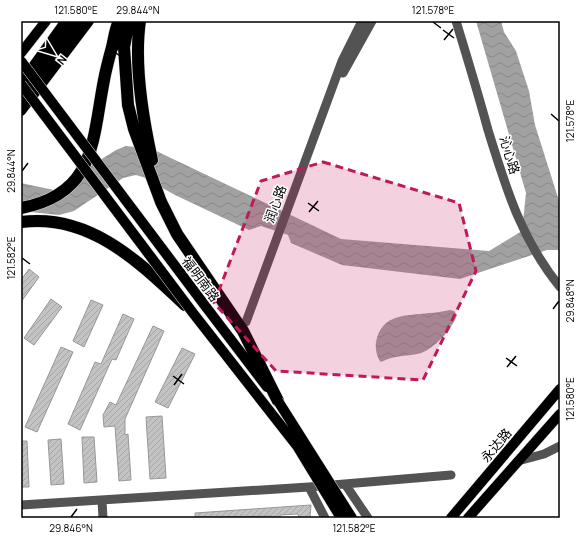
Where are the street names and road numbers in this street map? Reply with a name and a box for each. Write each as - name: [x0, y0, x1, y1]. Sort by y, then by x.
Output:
- street label: 沁心路: [496, 134, 524, 176]
- street label: 润心路: [260, 183, 290, 225]
- street label: 福明南路: [178, 253, 224, 305]
- street label: 永达路: [477, 424, 515, 466]

